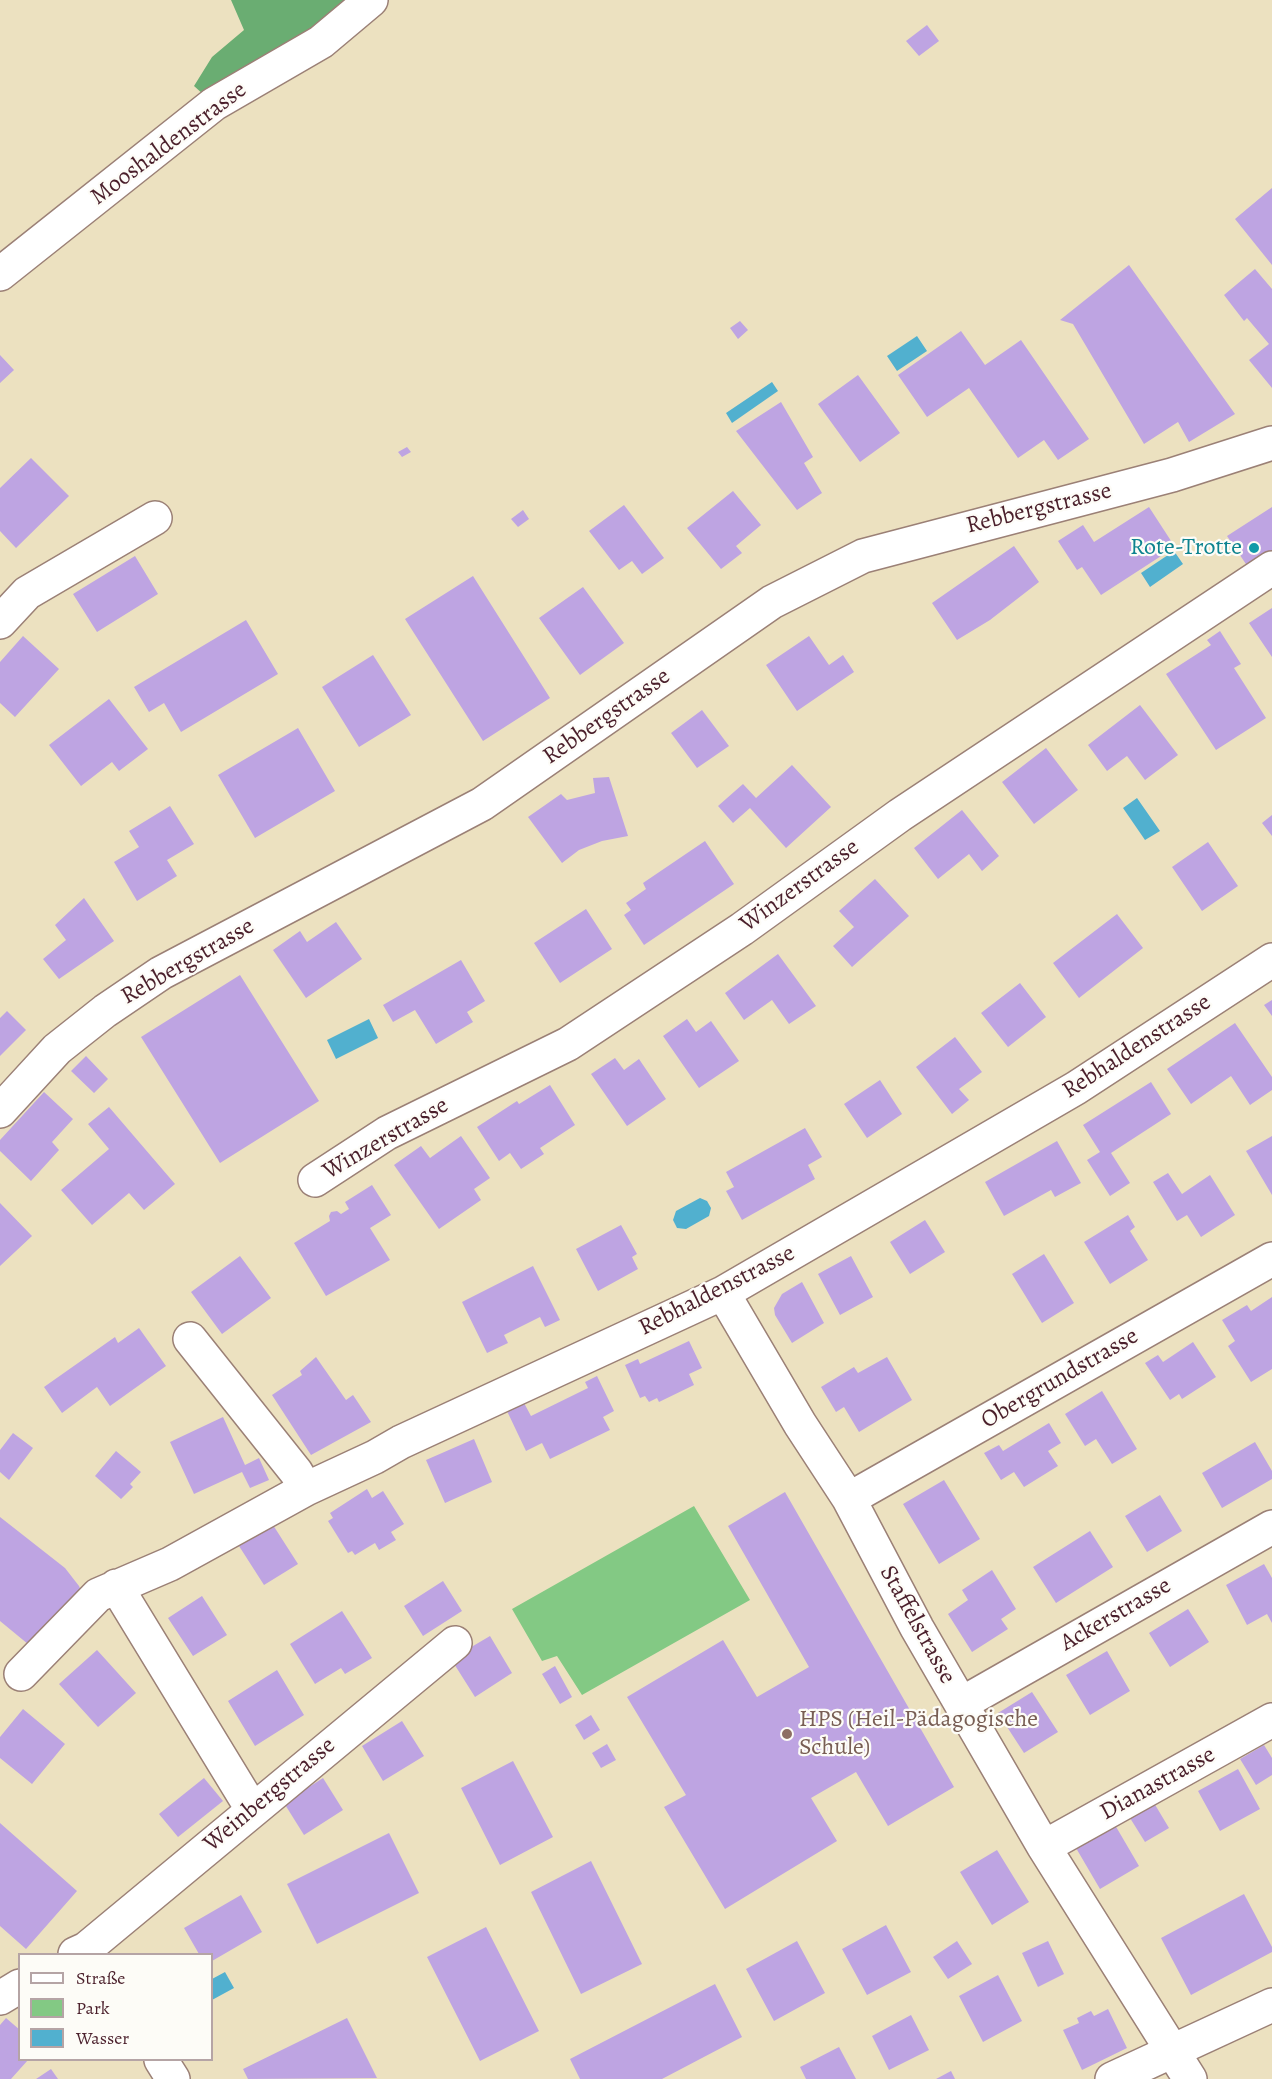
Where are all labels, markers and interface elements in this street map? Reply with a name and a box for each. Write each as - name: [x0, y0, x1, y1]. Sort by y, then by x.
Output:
- street label: Mooshaldenstrasse: [85, 76, 253, 212]
- street label: Rebbergstrasse: [963, 477, 1115, 541]
- place label: Rote-Trotte: [1130, 534, 1242, 562]
- marker: Rote-Trotte: [1247, 541, 1261, 555]
- street label: Rebbergstrasse: [538, 663, 676, 771]
- street label: Winzerstrasse: [735, 833, 865, 939]
- street label: Rebbergstrasse: [116, 912, 260, 1012]
- street label: Rebhaldenstrasse: [1057, 988, 1217, 1106]
- street label: Winzerstrasse: [318, 1092, 454, 1186]
- street label: Rebhaldenstrasse: [634, 1239, 800, 1343]
- street label: Obergrundstrasse: [976, 1322, 1144, 1436]
- street label: Staffelstrasse: [873, 1561, 961, 1689]
- street label: Ackerstrasse: [1056, 1572, 1176, 1658]
- place label: HPS (Heil-Pädagogische Schule): [799, 1706, 1038, 1762]
- marker: HPS (Heil-Pädagogische Schule): [780, 1727, 794, 1741]
- street label: Weinbergstrasse: [198, 1732, 342, 1858]
- street label: Dianastrasse: [1096, 1741, 1220, 1827]
- legend: [18, 1953, 213, 2061]
- text: Straße: [76, 1966, 125, 1990]
- text: Park: [76, 1996, 110, 2020]
- text: Wasser: [76, 2026, 129, 2050]

